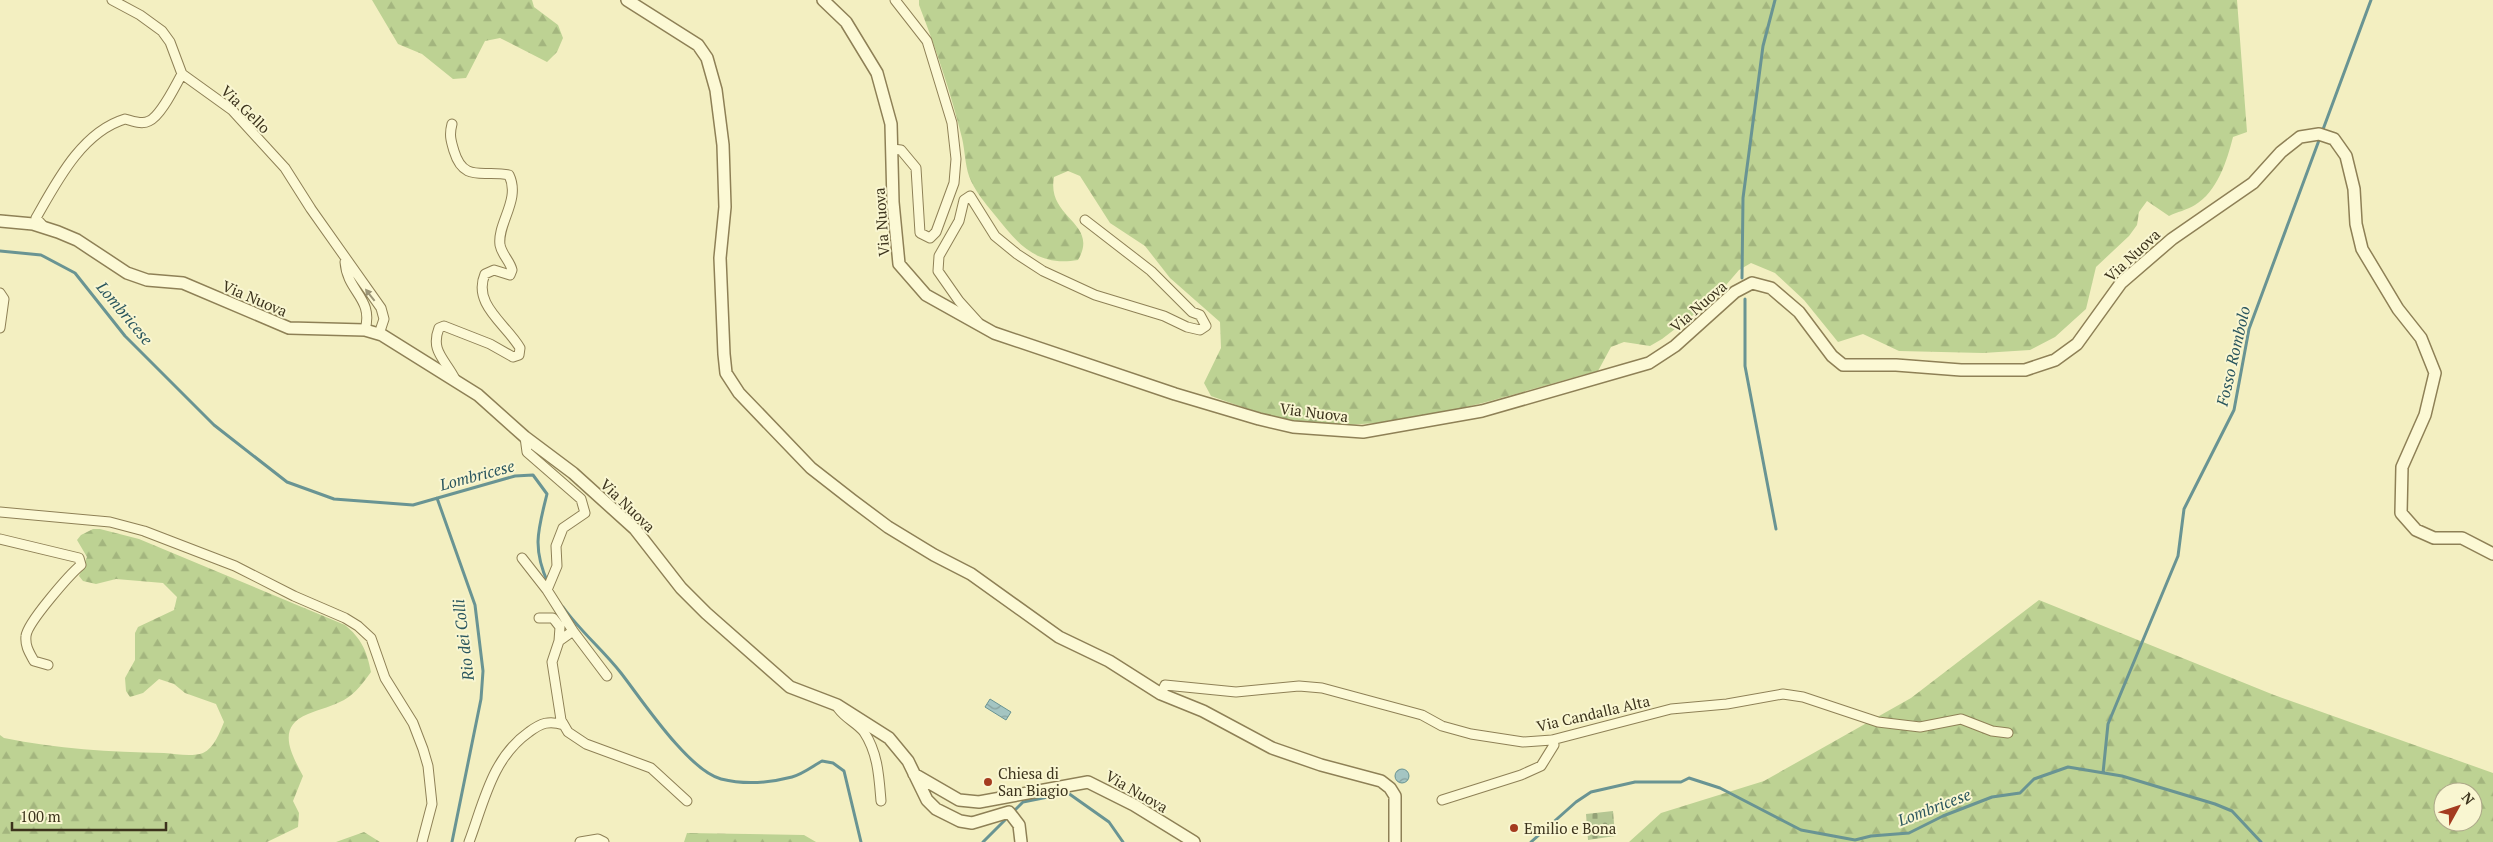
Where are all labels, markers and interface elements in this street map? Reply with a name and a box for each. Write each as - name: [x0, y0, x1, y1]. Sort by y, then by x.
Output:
- street label: Via Gello: [217, 81, 275, 137]
- street label: Via Nuova: [869, 187, 893, 257]
- street label: Via Nuova: [2100, 224, 2164, 286]
- street label: Via Nuova: [219, 275, 291, 321]
- water label: Lombricese: [91, 276, 158, 349]
- street label: Via Nuova: [1665, 276, 1731, 336]
- one-way arrow: [365, 289, 376, 302]
- water label: Fosso Rombolo: [2211, 304, 2255, 409]
- street label: Via Nuova: [1279, 398, 1350, 426]
- water label: Lombricese: [436, 454, 517, 496]
- street label: Via Nuova: [596, 474, 660, 536]
- water label: Rio dei Colli: [447, 597, 479, 683]
- street label: Via Candalla Alta: [1534, 690, 1652, 736]
- place label: Chiesa di San Biagio: [998, 763, 1068, 800]
- street label: Via Nuova: [1102, 765, 1172, 817]
- marker: Chiesa di San Biagio: [982, 776, 994, 788]
- north arrow: [2433, 782, 2483, 832]
- water label: Lombricese: [1893, 783, 1974, 831]
- text: N: [2458, 788, 2479, 809]
- scale bar: [12, 800, 166, 832]
- text: 100 m: [20, 806, 61, 826]
- place label: Emilio e Bona: [1524, 818, 1617, 838]
- marker: Emilio e Bona: [1508, 822, 1520, 834]

